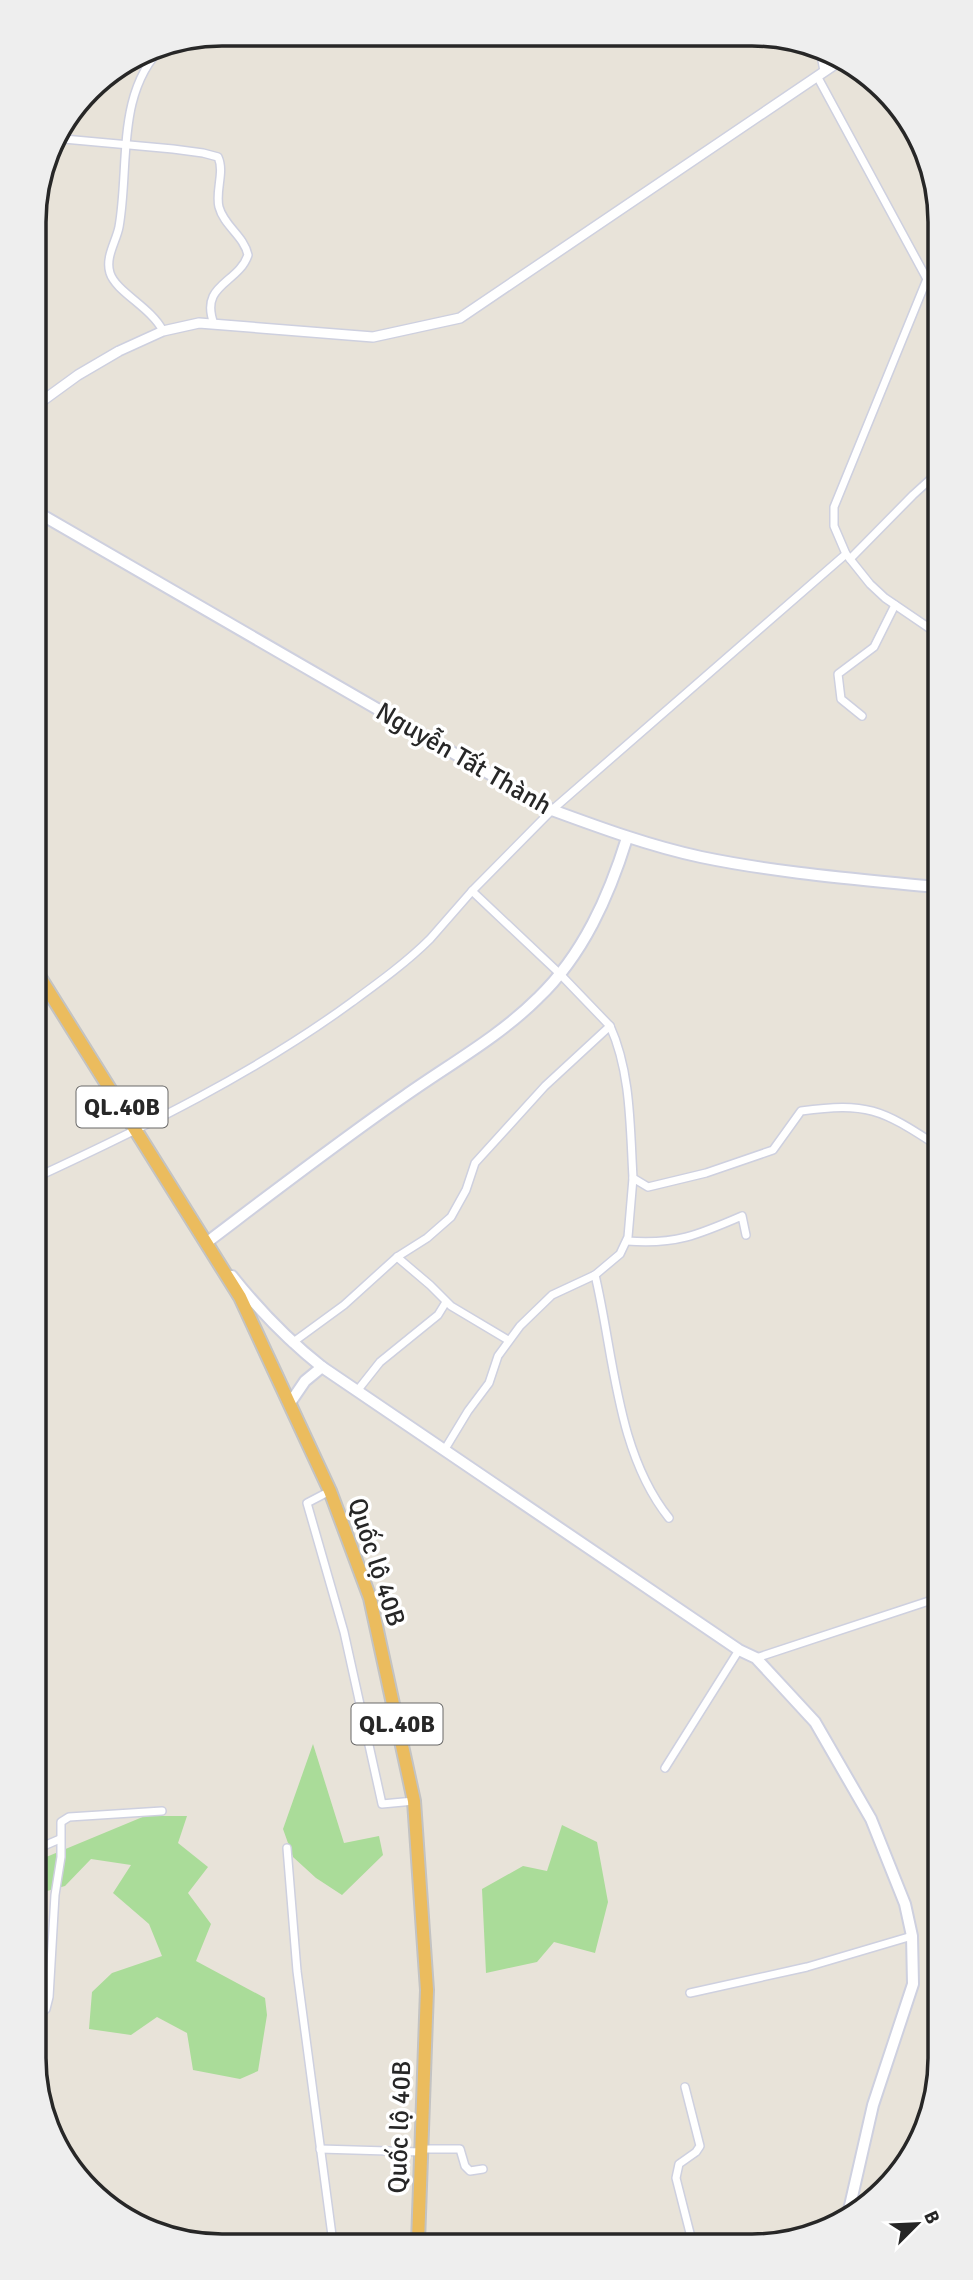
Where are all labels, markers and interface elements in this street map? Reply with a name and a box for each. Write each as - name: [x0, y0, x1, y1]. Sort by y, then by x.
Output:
- street label: Nguyễn Tất Thành: [370, 696, 557, 822]
- road number: QL.40B: [76, 1086, 168, 1128]
- street label: Quốc lộ 40B: [340, 1494, 412, 1631]
- road number: QL.40B: [352, 1704, 442, 1744]
- street label: Quốc lộ 40B: [382, 2060, 418, 2194]
- north arrow: [882, 2189, 952, 2259]
- text: B: [918, 2207, 945, 2228]

